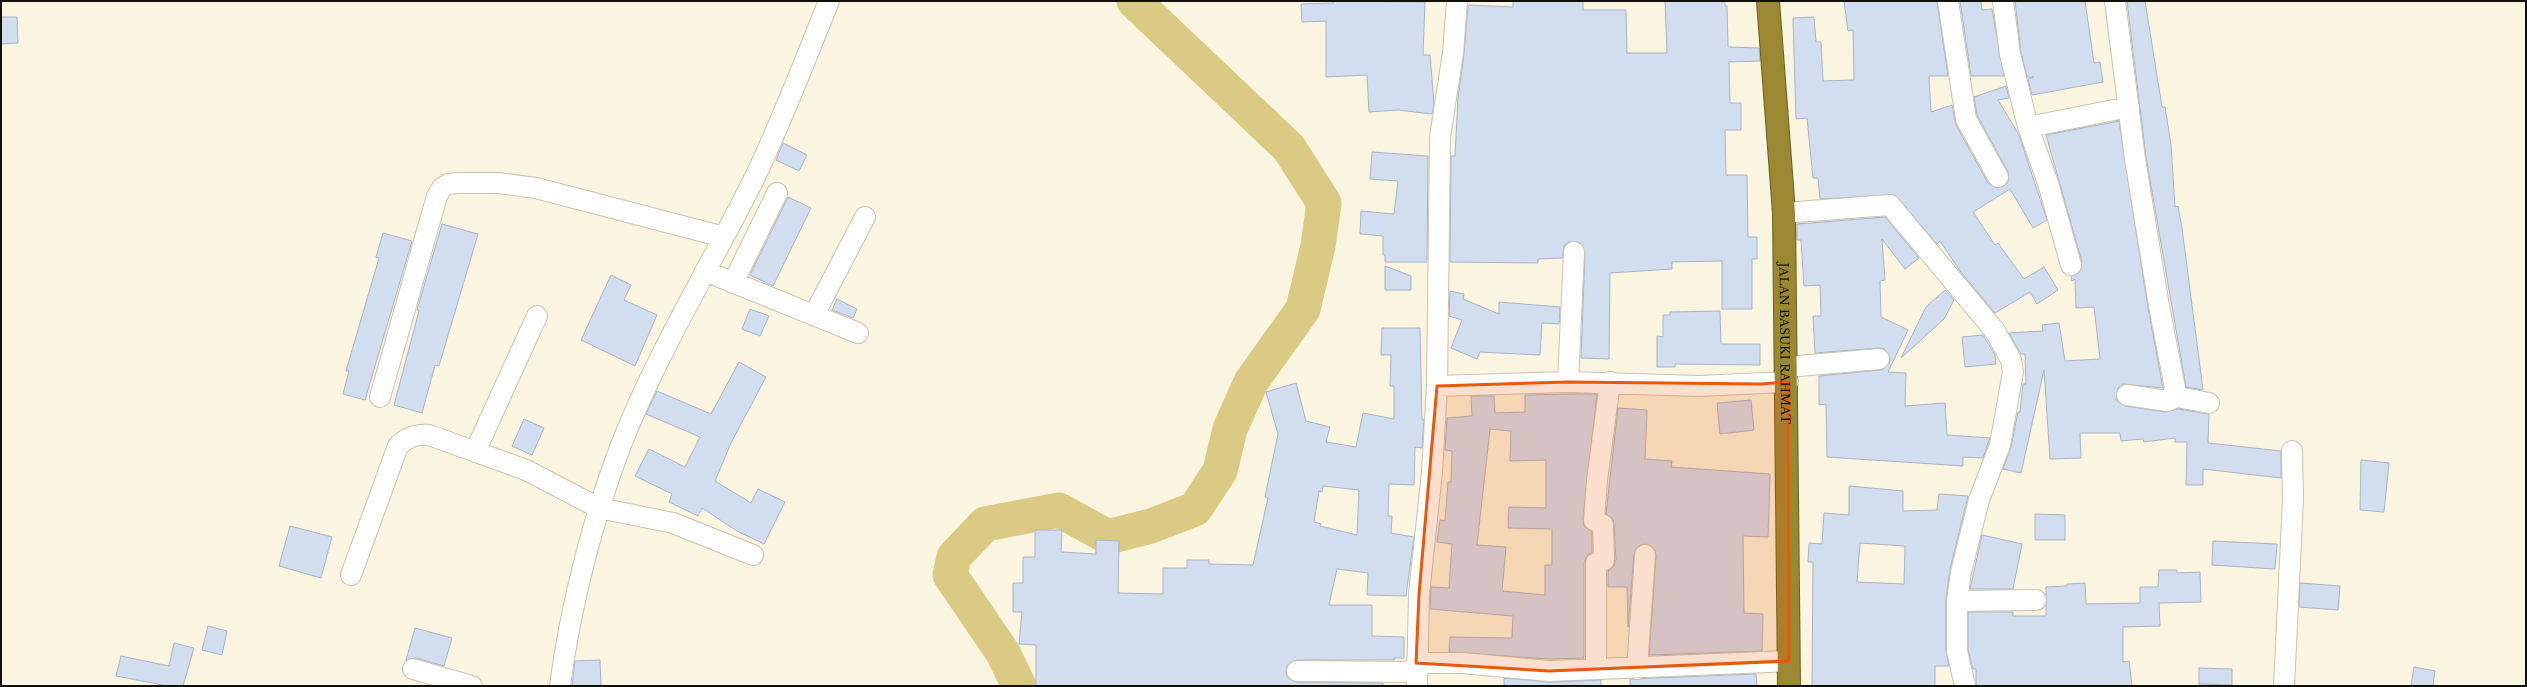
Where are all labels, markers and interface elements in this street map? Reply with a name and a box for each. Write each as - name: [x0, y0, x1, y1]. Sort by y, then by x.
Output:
- street label: JALAN BASUKI RAHMAT: [1777, 261, 1794, 424]

